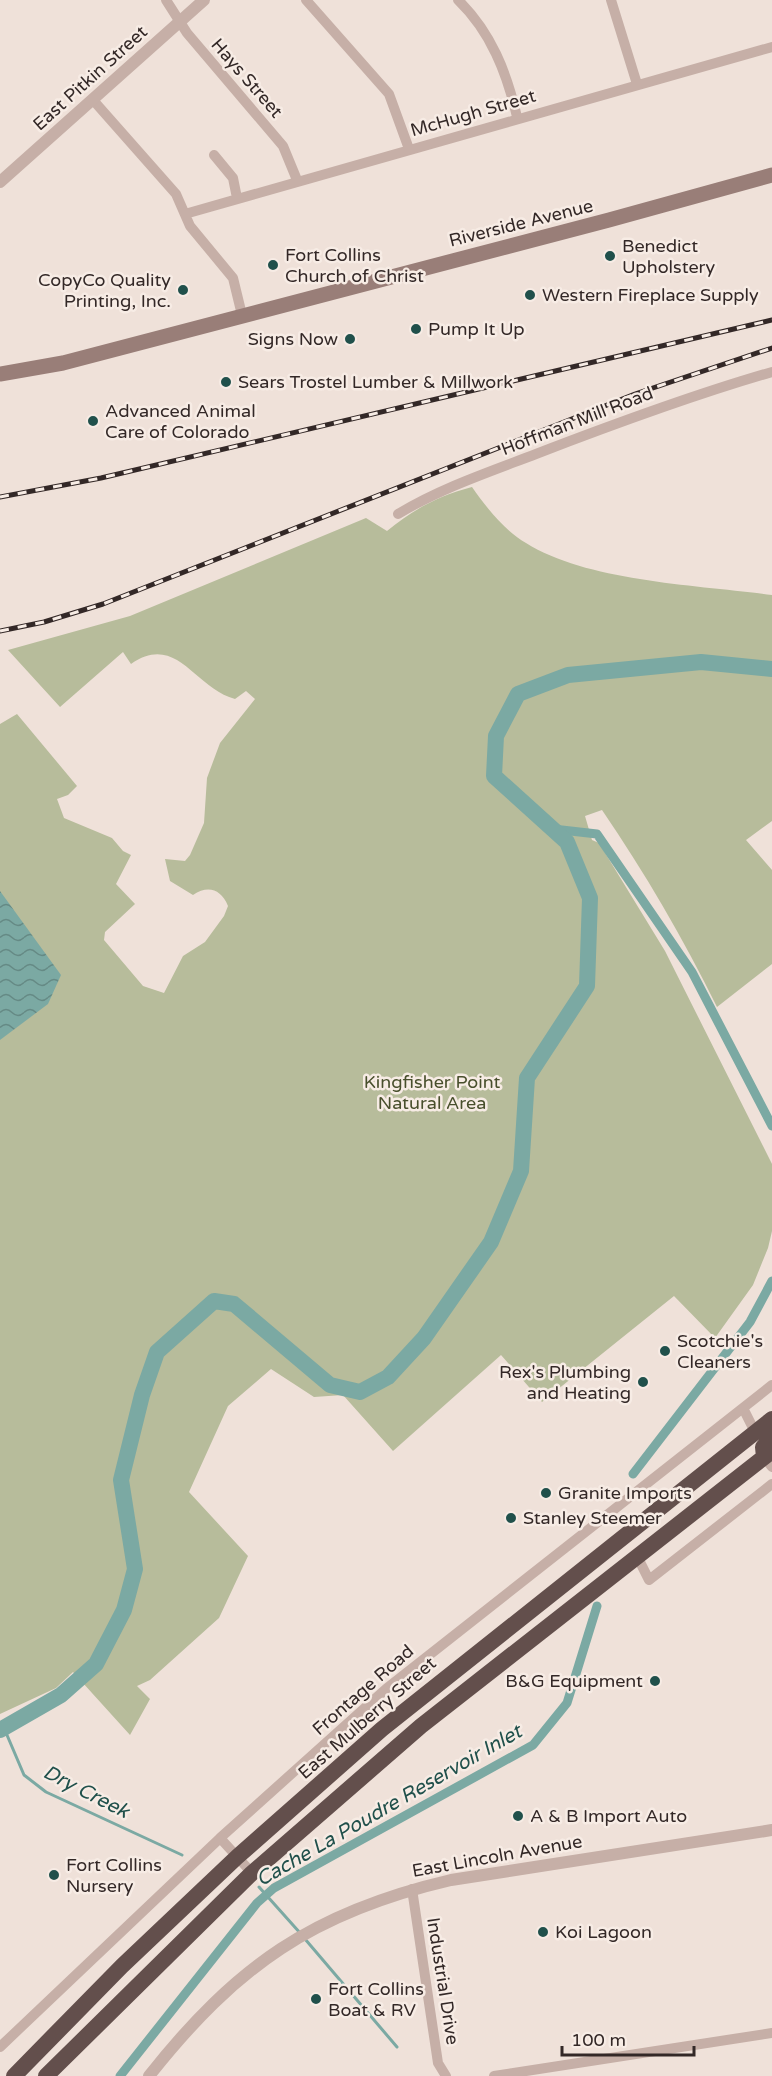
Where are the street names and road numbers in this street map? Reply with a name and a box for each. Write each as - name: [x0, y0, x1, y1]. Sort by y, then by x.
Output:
- street label: East Pitkin Street: [28, 21, 152, 135]
- street label: Hays Street: [207, 34, 288, 122]
- street label: McHugh Street: [408, 85, 538, 141]
- street label: Riverside Avenue: [447, 194, 595, 252]
- street label: Hoffman Mill Road: [498, 382, 656, 460]
- street label: Frontage Road: [308, 1640, 418, 1740]
- street label: East Mulberry Street: [294, 1652, 440, 1784]
- street label: East Lincoln Avenue: [410, 1830, 584, 1882]
- street label: Industrial Drive: [422, 1916, 464, 2046]

